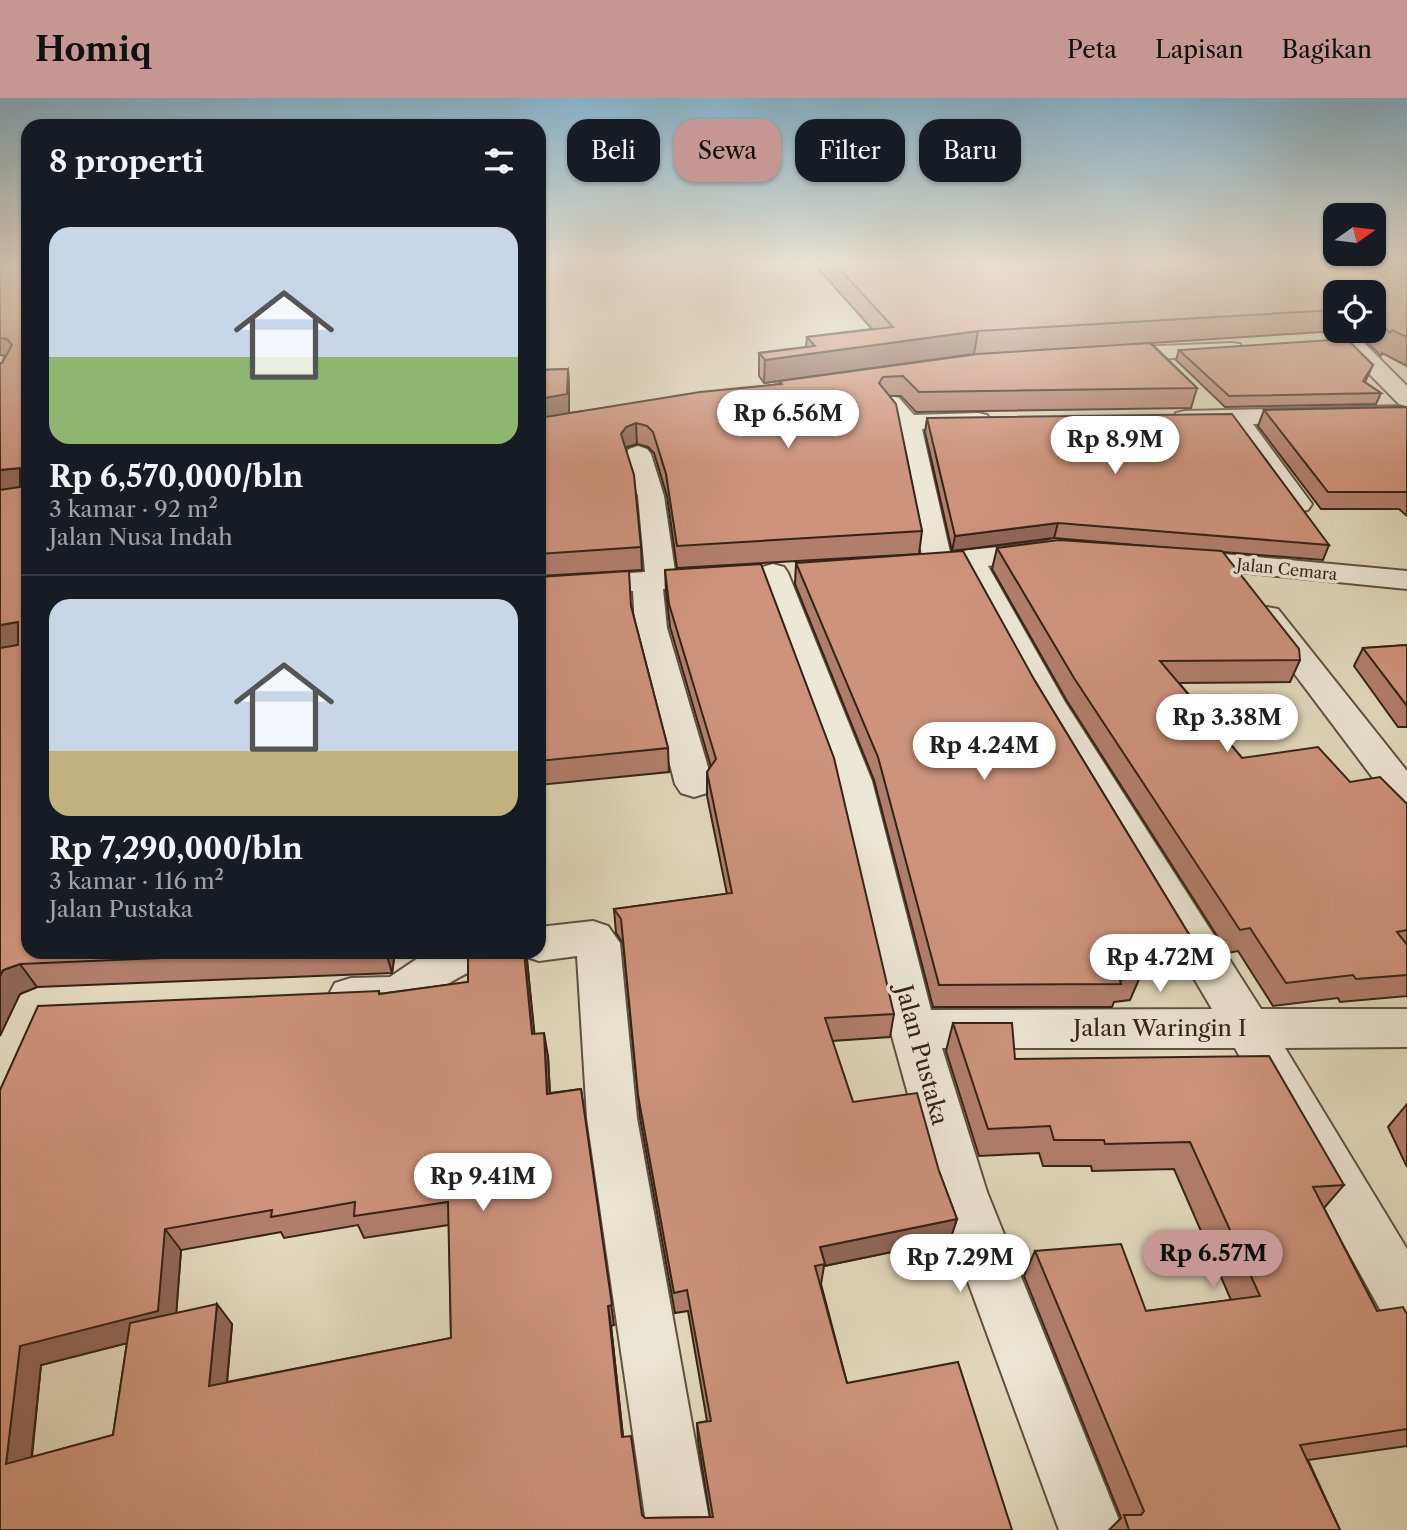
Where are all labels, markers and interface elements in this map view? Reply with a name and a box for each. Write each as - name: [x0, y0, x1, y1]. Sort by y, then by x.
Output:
- text: Homiq: [35, 29, 152, 70]
- text: Peta: [1067, 35, 1117, 64]
- text: Lapisan: [1155, 35, 1244, 64]
- text: Bagikan: [1282, 35, 1372, 64]
- chip: Beli: [567, 119, 660, 182]
- chip: Sewa: [674, 119, 781, 182]
- chip: Filter: [795, 119, 905, 182]
- chip: Baru: [919, 119, 1021, 182]
- icon: filters: [480, 142, 518, 180]
- text: 8 properti: [49, 143, 204, 180]
- north arrow: [1323, 203, 1386, 266]
- map controls: [1323, 203, 1386, 343]
- icon: home: [221, 272, 347, 398]
- button: locate: [1323, 280, 1386, 343]
- pin: Rp 6.56M: [716, 390, 860, 450]
- text: Rp 6.56M: [733, 399, 843, 427]
- pin: Rp 8.9M: [1050, 416, 1180, 476]
- text: Rp 8.9M: [1067, 425, 1164, 453]
- text: Rp 6,570,000/bln: [49, 458, 303, 495]
- text: 3 kamar · 92 m²: [49, 495, 218, 523]
- text: Jalan Nusa Indah: [49, 523, 233, 551]
- street label: Jalan Cemara: [1233, 553, 1339, 584]
- icon: home: [221, 644, 347, 770]
- pin: Rp 3.38M: [1155, 694, 1299, 754]
- text: Rp 3.38M: [1172, 703, 1282, 731]
- pin: Rp 4.24M: [912, 722, 1056, 782]
- text: Rp 4.24M: [929, 731, 1039, 759]
- text: Rp 7,290,000/bln: [49, 830, 303, 867]
- text: 3 kamar · 116 m²: [49, 867, 224, 895]
- text: Jalan Pustaka: [49, 895, 193, 923]
- pin: Rp 4.72M: [1088, 934, 1232, 994]
- text: Rp 4.72M: [1106, 943, 1214, 971]
- street label: Jalan Pustaka: [889, 979, 954, 1129]
- street label: Jalan Waringin I: [1070, 1014, 1247, 1042]
- pin: Rp 9.41M: [411, 1154, 555, 1213]
- text: Rp 9.41M: [430, 1162, 536, 1190]
- pin: Rp 6.57M: [1141, 1230, 1285, 1290]
- pin: Rp 7.29M: [888, 1234, 1032, 1294]
- text: Rp 6.57M: [1159, 1239, 1267, 1267]
- text: Rp 7.29M: [906, 1243, 1014, 1271]

